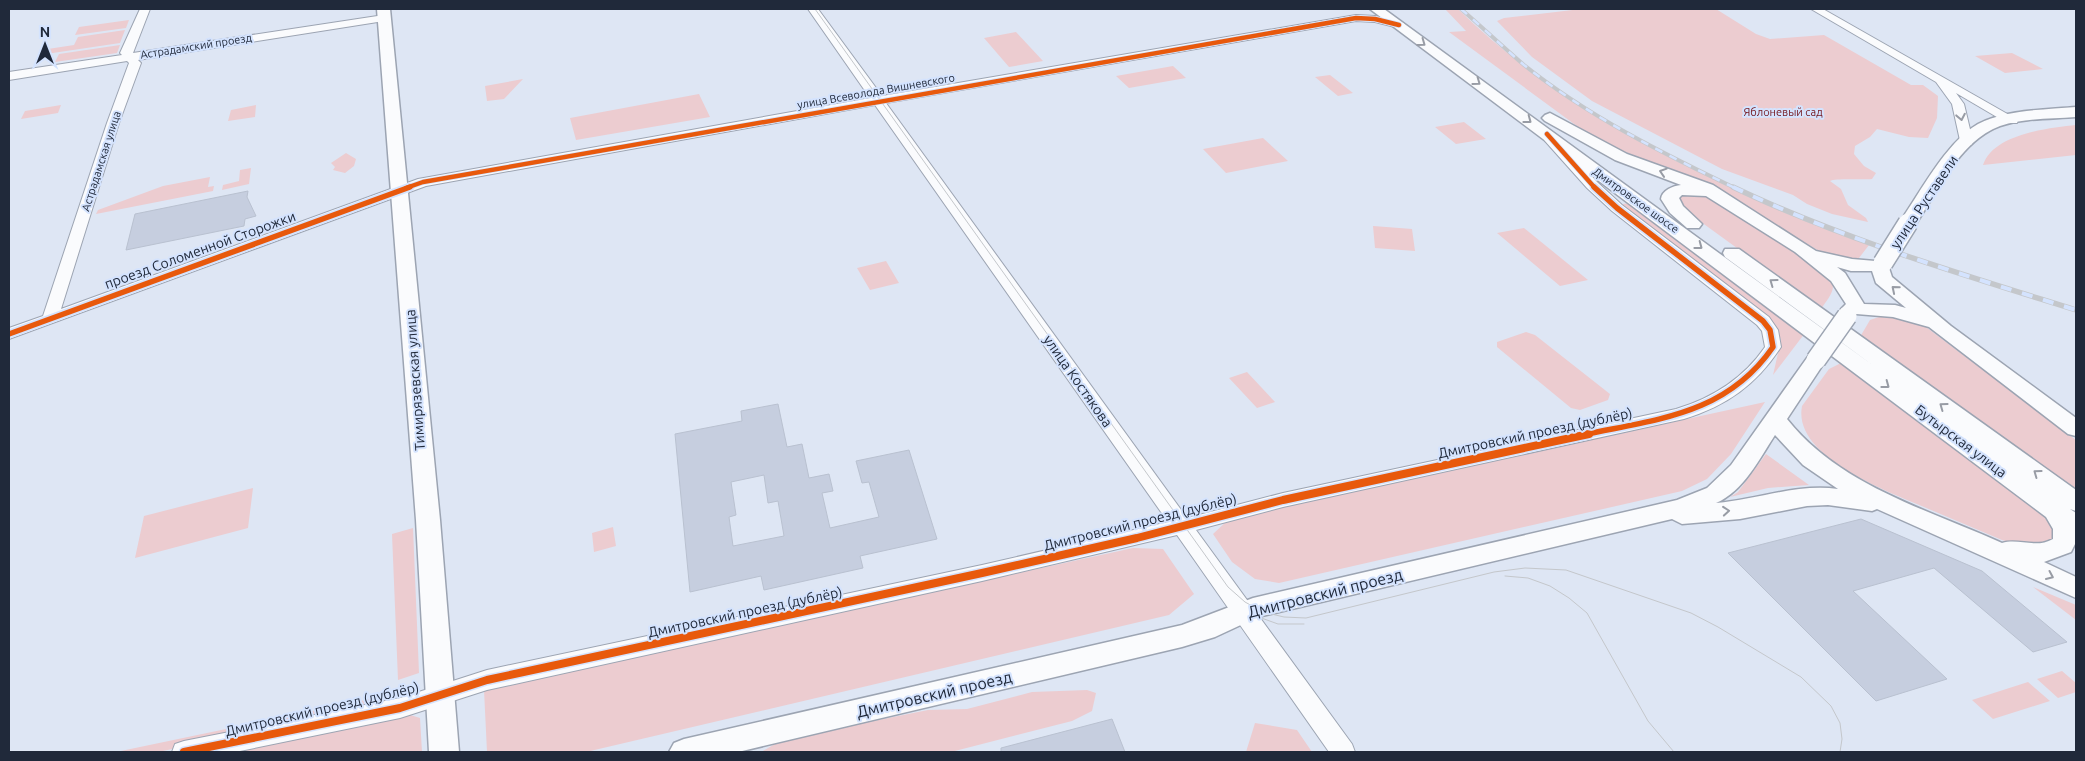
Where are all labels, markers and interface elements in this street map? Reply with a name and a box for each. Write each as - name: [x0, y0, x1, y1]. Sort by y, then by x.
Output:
- north arrow: [20, 20, 70, 70]
- text: N: [40, 24, 50, 40]
- street label: Астрадамский проезд: [139, 31, 253, 61]
- one-way arrow: [1416, 37, 1426, 46]
- street label: улица Всеволода Вишневского: [796, 71, 956, 111]
- one-way arrow: [1471, 77, 1480, 85]
- park label: Яблоневый сад: [1743, 106, 1823, 118]
- street label: Астрадамская улица: [79, 109, 123, 213]
- one-way arrow: [1955, 113, 1965, 121]
- one-way arrow: [1522, 114, 1531, 123]
- street label: улица Руставели: [1887, 152, 1961, 252]
- street label: Дмитровское шоссе: [1591, 165, 1681, 235]
- one-way arrow: [1660, 168, 1668, 178]
- street label: проезд Соломенной Сторожки: [102, 208, 298, 292]
- one-way arrow: [1693, 240, 1703, 249]
- one-way arrow: [1770, 280, 1779, 288]
- one-way arrow: [1892, 287, 1901, 295]
- street label: Тимирязевская улица: [402, 309, 428, 451]
- street label: улица Костякова: [1040, 332, 1116, 430]
- one-way arrow: [1880, 379, 1890, 388]
- street label: Бутырская улица: [1912, 401, 2010, 481]
- one-way arrow: [1939, 403, 1949, 412]
- street label: Дмитровский проезд (дублёр): [1436, 405, 1634, 461]
- one-way arrow: [2034, 471, 2043, 479]
- street label: Дмитровский проезд (дублёр): [1042, 490, 1238, 554]
- one-way arrow: [1722, 506, 1730, 517]
- street label: Дмитровский проезд: [1246, 565, 1404, 621]
- one-way arrow: [2045, 569, 2054, 580]
- street label: Дмитровский проезд (дублёр): [646, 584, 844, 640]
- street label: Дмитровский проезд: [855, 667, 1013, 721]
- street label: Дмитровский проезд (дублёр): [223, 679, 421, 739]

